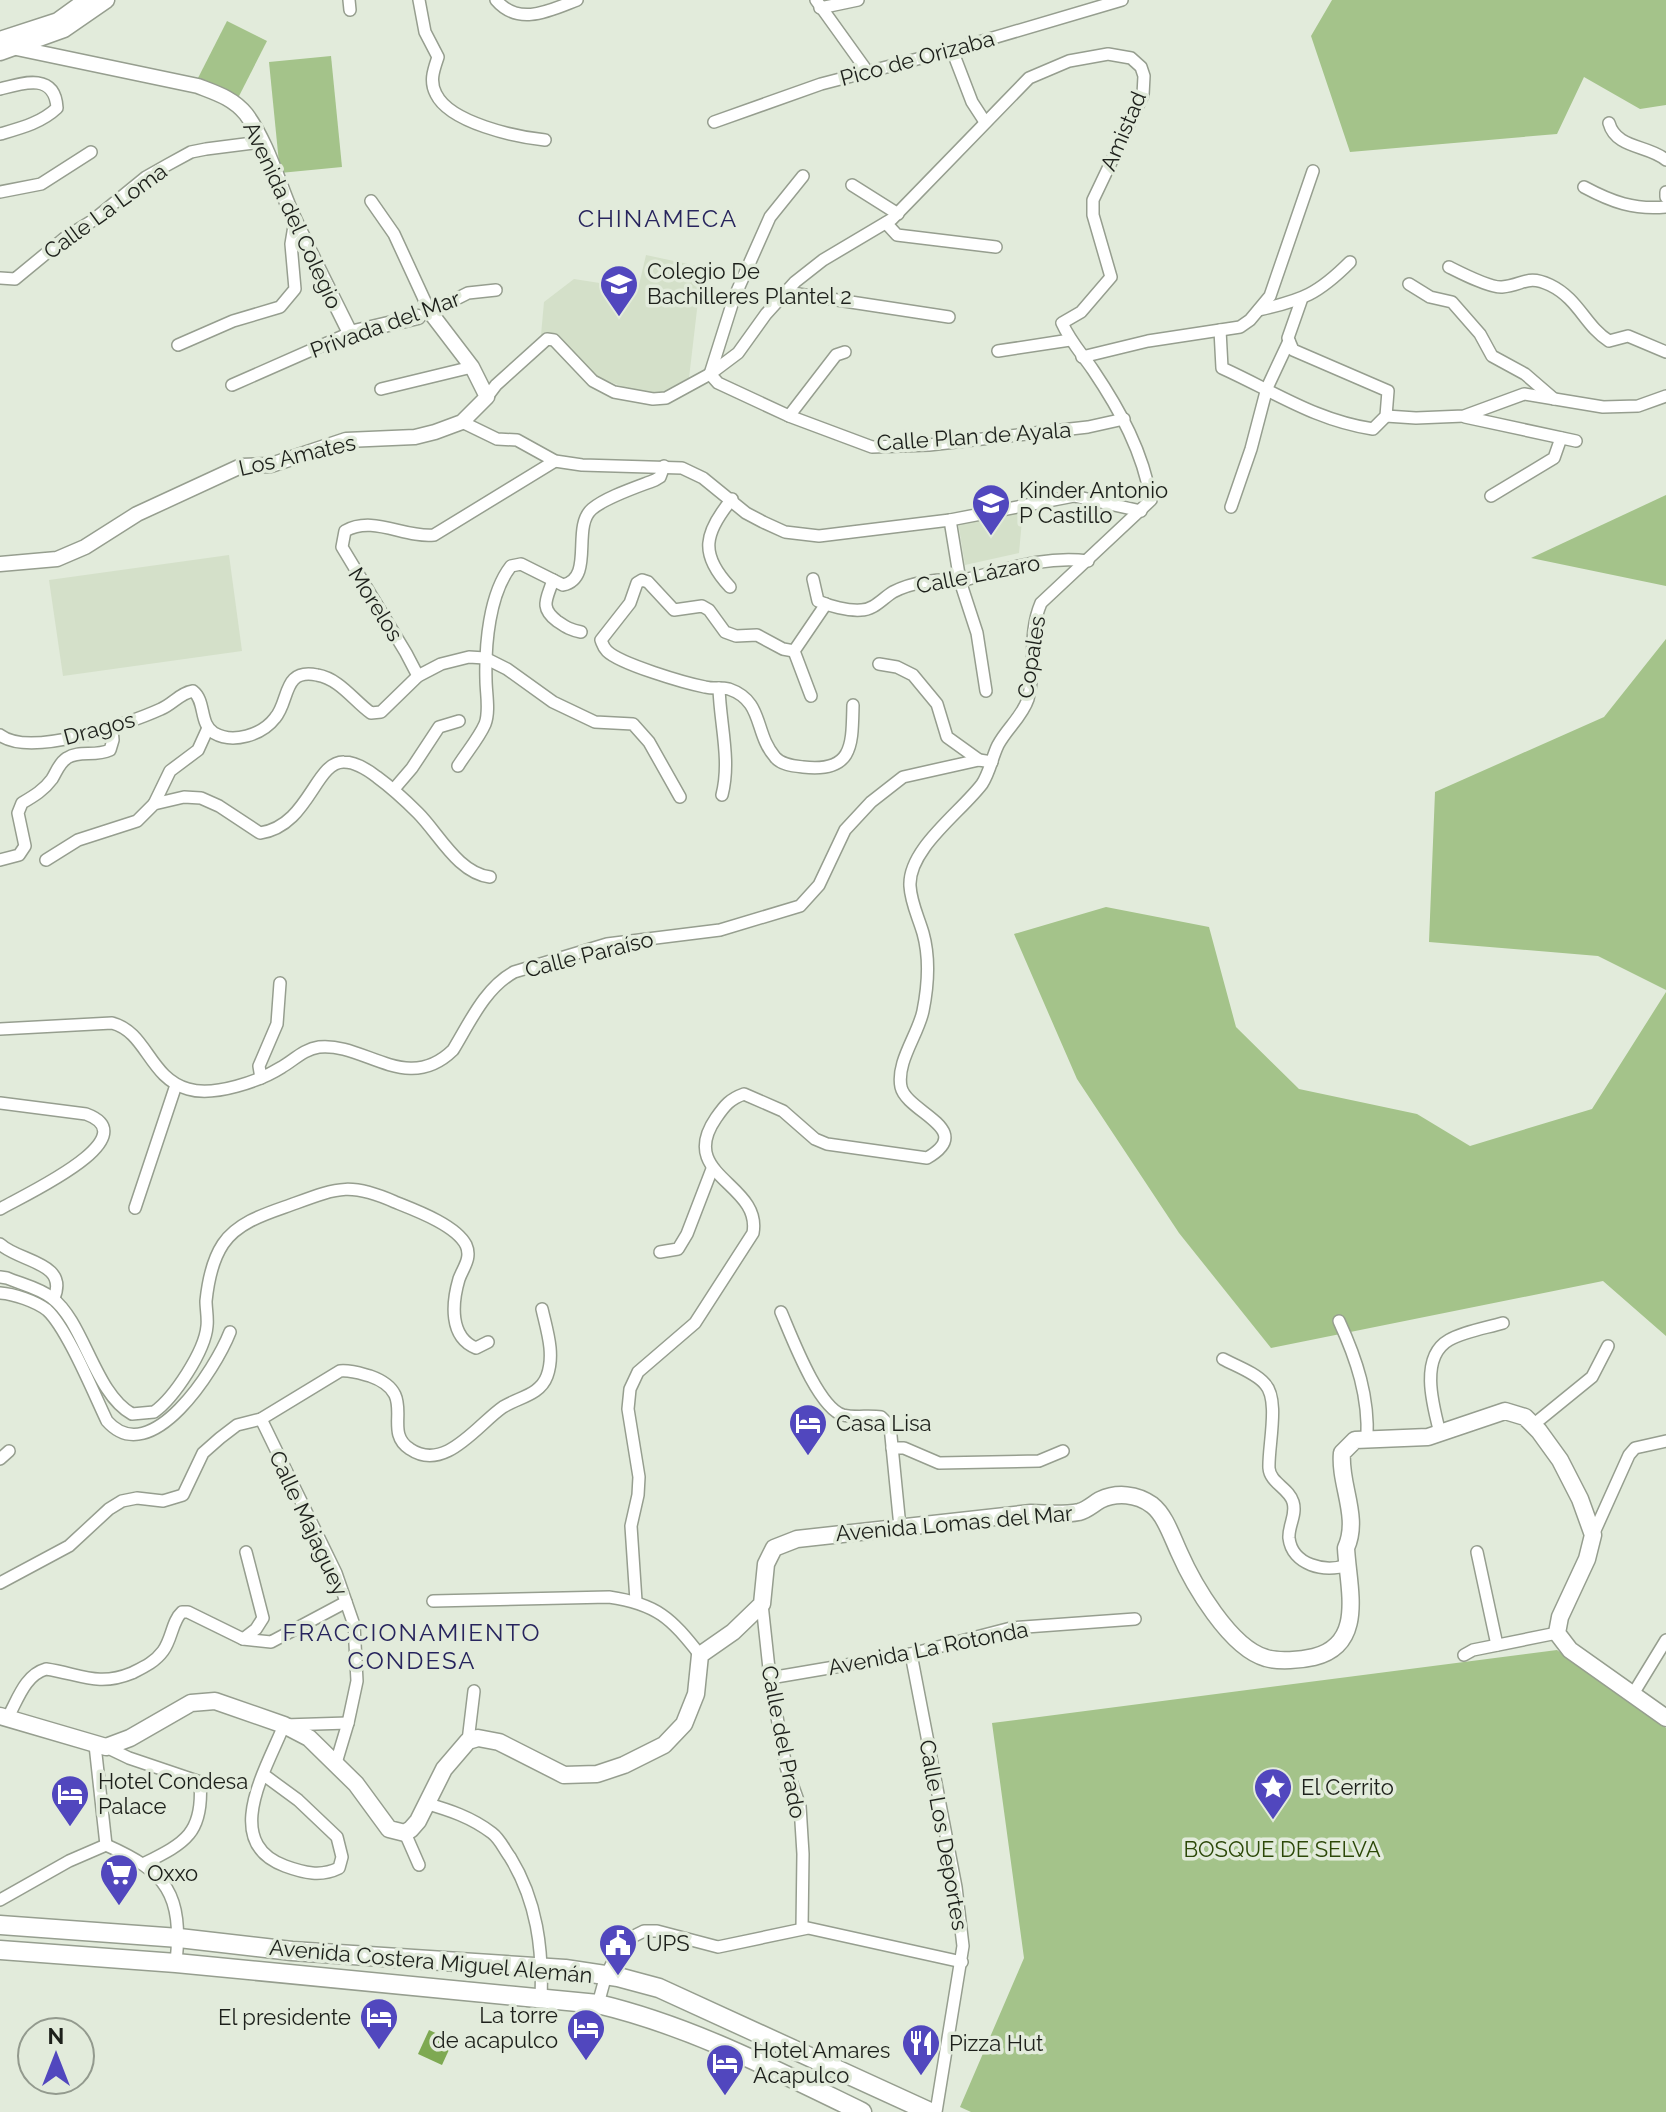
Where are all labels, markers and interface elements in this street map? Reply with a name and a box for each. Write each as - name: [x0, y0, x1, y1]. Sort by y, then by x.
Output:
- street label: Pico de Orizaba: [837, 25, 997, 91]
- street label: Amistad: [1095, 87, 1151, 175]
- street label: Avenida del Colegio: [238, 117, 348, 313]
- street label: Calle La Loma: [38, 158, 172, 264]
- district label: CHINAMECA: [578, 204, 738, 233]
- place label: Colegio De Bachilleres Plantel 2: [647, 258, 852, 309]
- school or university icon: Colegio De Bachilleres Plantel 2: [598, 263, 640, 318]
- street label: Privada del Mar: [307, 285, 464, 363]
- street label: Calle Plan de Ayala: [876, 416, 1072, 456]
- street label: Los Amates: [236, 429, 358, 481]
- place label: Kinder Antonio P Castillo: [1019, 477, 1168, 528]
- school or university icon: Kinder Antonio P Castillo: [970, 482, 1012, 537]
- street label: Calle Lázaro: [914, 549, 1042, 599]
- street label: Morelos: [343, 562, 409, 646]
- street label: Copales: [1012, 614, 1050, 700]
- street label: Dragos: [61, 706, 137, 750]
- street label: Calle Paraíso: [522, 926, 656, 982]
- hotel icon: Casa Lisa: [787, 1402, 829, 1457]
- place label: Casa Lisa: [836, 1410, 932, 1436]
- street label: Calle Majaguey: [264, 1446, 354, 1600]
- street label: Avenida Lomas del Mar: [834, 1500, 1074, 1546]
- street label: Avenida La Rotonda: [826, 1616, 1030, 1680]
- district label: FRACCIONAMIENTO CONDESA: [282, 1618, 542, 1675]
- street label: Calle del Prado: [756, 1663, 812, 1821]
- street label: Calle Los Deportes: [914, 1738, 974, 1932]
- place icon: El Cerrito: [1252, 1766, 1294, 1821]
- place label: Hotel Condesa Palace: [98, 1768, 248, 1819]
- hotel icon: Hotel Condesa Palace: [49, 1773, 91, 1828]
- place label: El Cerrito: [1301, 1774, 1394, 1800]
- park label: BOSQUE DE SELVA: [1183, 1836, 1381, 1862]
- supermarket icon: Oxxo: [98, 1852, 140, 1907]
- place label: Oxxo: [147, 1860, 198, 1886]
- public building icon: UPS: [597, 1922, 639, 1977]
- place label: UPS: [646, 1930, 690, 1956]
- street label: Avenida Costera Miguel Alemán: [268, 1934, 594, 1988]
- hotel icon: El presidente: [358, 1996, 400, 2051]
- place label: La torre de acapulco: [432, 2002, 558, 2053]
- place label: El presidente: [218, 2004, 351, 2030]
- hotel icon: La torre de acapulco: [565, 2007, 607, 2062]
- north arrow: [16, 2016, 96, 2096]
- restaurant icon: Pizza Hut: [900, 2022, 942, 2077]
- text: N: [48, 2023, 64, 2049]
- place label: Pizza Hut: [949, 2030, 1044, 2056]
- place label: Hotel Amares Acapulco: [753, 2037, 890, 2088]
- hotel icon: Hotel Amares Acapulco: [704, 2042, 746, 2097]

